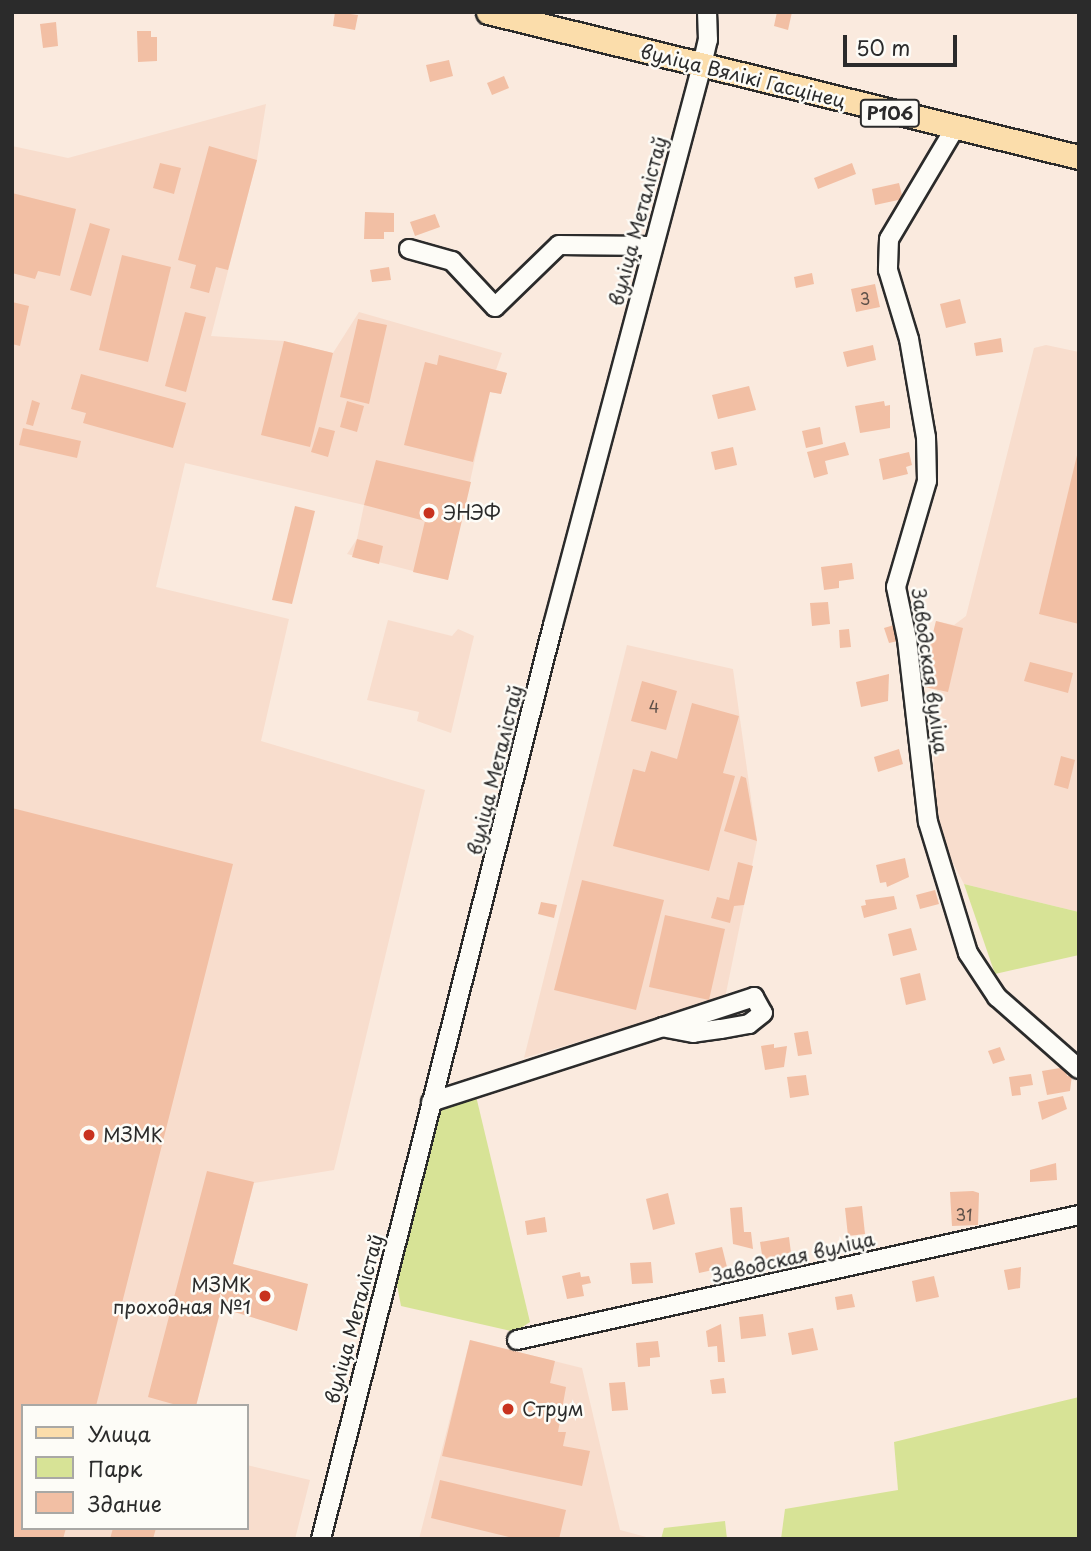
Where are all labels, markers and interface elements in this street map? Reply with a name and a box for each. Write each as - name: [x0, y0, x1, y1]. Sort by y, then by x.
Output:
- scale bar: [846, 21, 960, 65]
- text: 50 m: [856, 31, 910, 63]
- street label: вуліца Вялікі Гасцінец: [637, 39, 849, 113]
- road number: Р106: [858, 98, 922, 128]
- street label: вуліца Металістаў: [604, 134, 672, 308]
- house number: 3: [860, 288, 870, 308]
- place label: ЭНЭФ: [443, 502, 501, 524]
- marker: ЭНЭФ: [421, 505, 437, 521]
- street label: Заводская вуліца: [907, 587, 953, 755]
- street label: вуліца Металістаў: [463, 682, 527, 858]
- house number: 4: [649, 696, 659, 716]
- place label: МЗМК: [103, 1124, 163, 1146]
- marker: МЗМК: [81, 1127, 97, 1143]
- house number: 31: [956, 1204, 972, 1224]
- street label: Заводская вуліца: [709, 1227, 877, 1287]
- street label: вуліца Металістаў: [320, 1232, 388, 1406]
- place label: МЗМК проходная №1: [113, 1274, 251, 1318]
- marker: МЗМК проходная №1: [257, 1288, 273, 1304]
- place label: Струм: [522, 1398, 584, 1420]
- marker: Струм: [500, 1401, 516, 1417]
- legend: [21, 1404, 248, 1530]
- text: Улица: [88, 1417, 151, 1449]
- text: Парк: [88, 1452, 142, 1484]
- text: Здание: [88, 1487, 162, 1519]

